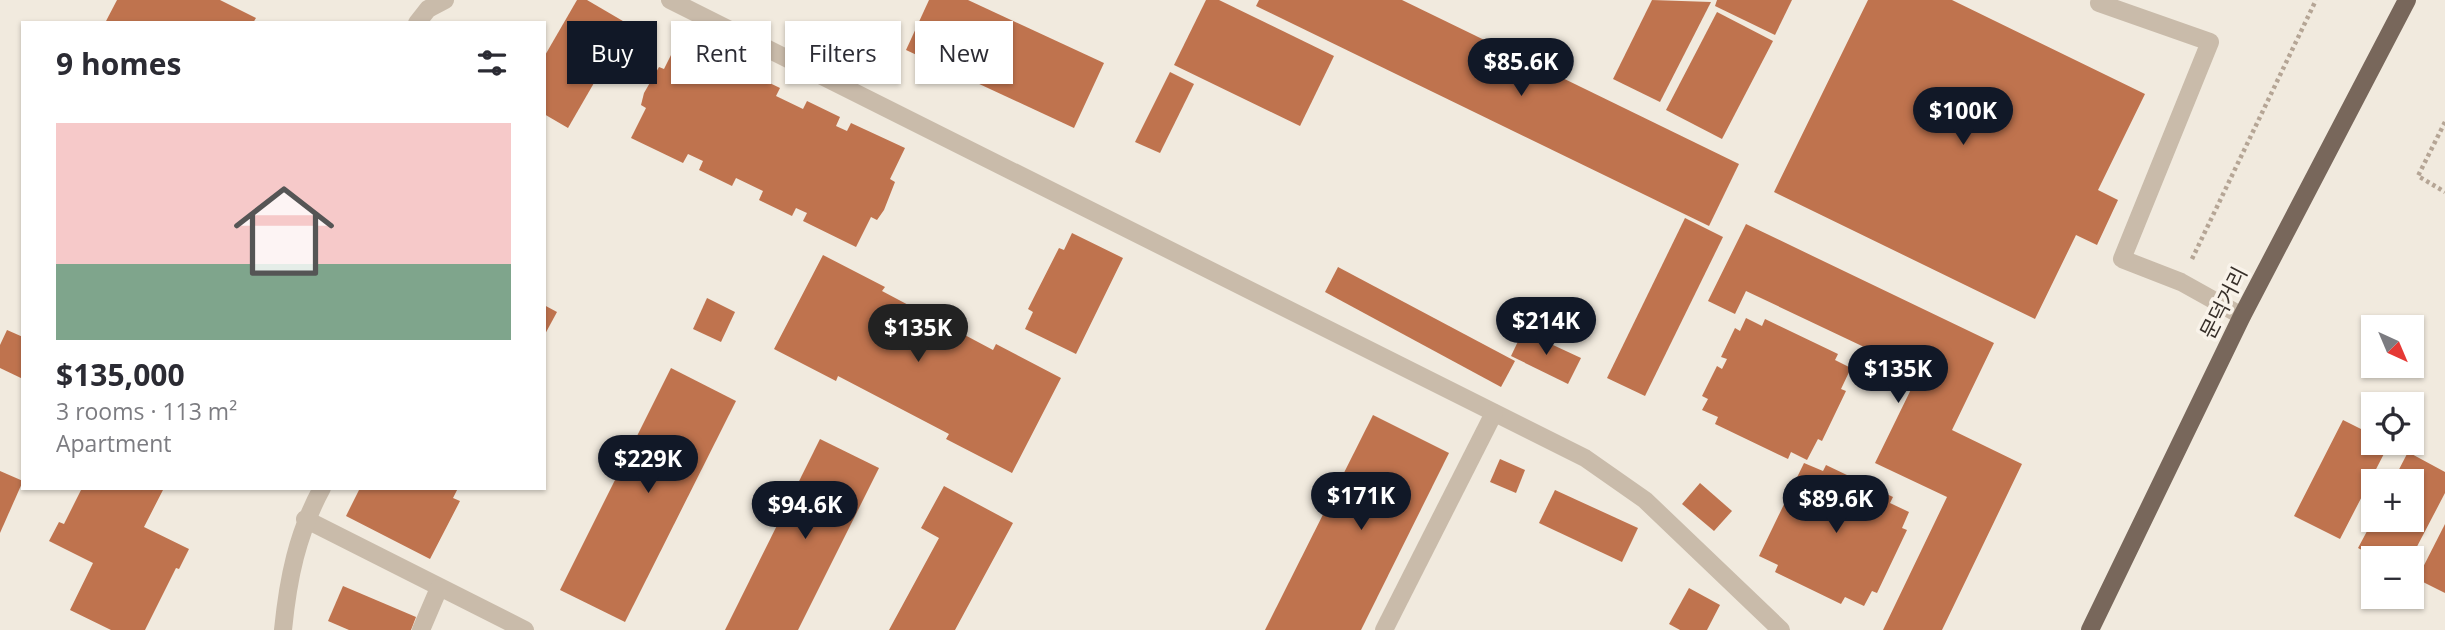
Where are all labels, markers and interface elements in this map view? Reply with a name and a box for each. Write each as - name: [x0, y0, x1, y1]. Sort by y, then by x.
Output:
- chip: Buy: [567, 21, 657, 84]
- chip: Rent: [671, 21, 771, 84]
- chip: Filters: [785, 21, 901, 84]
- chip: New: [915, 21, 1013, 84]
- pin: $85.6K: [1464, 38, 1578, 98]
- text: 9 homes: [56, 43, 181, 84]
- icon: filters: [473, 44, 511, 82]
- text: $85.6K: [1484, 45, 1558, 77]
- pin: $100K: [1914, 88, 2012, 147]
- text: $100K: [1929, 94, 1997, 126]
- icon: home: [221, 168, 347, 294]
- street label: 문덕거리: [2193, 262, 2253, 343]
- pin: $214K: [1497, 298, 1595, 357]
- pin: $135K: [869, 304, 967, 364]
- text: $214K: [1512, 304, 1580, 336]
- text: $135K: [884, 311, 952, 343]
- north arrow: [2361, 315, 2424, 378]
- map controls: [2361, 315, 2424, 609]
- pin: $135K: [1849, 346, 1947, 405]
- text: $135K: [1864, 352, 1932, 384]
- text: $135,000: [56, 354, 185, 395]
- button: locate: [2361, 392, 2424, 455]
- text: 3 rooms · 113 m²: [56, 395, 237, 427]
- text: Apartment: [56, 427, 172, 459]
- pin: $229K: [599, 435, 697, 495]
- text: $229K: [614, 442, 682, 474]
- button: +: [2361, 469, 2424, 532]
- pin: $171K: [1312, 472, 1410, 532]
- pin: $89.6K: [1779, 476, 1893, 535]
- text: $171K: [1327, 479, 1395, 511]
- pin: $94.6K: [748, 482, 862, 541]
- text: $89.6K: [1799, 482, 1873, 514]
- text: $94.6K: [768, 488, 842, 520]
- button: −: [2361, 546, 2424, 609]

